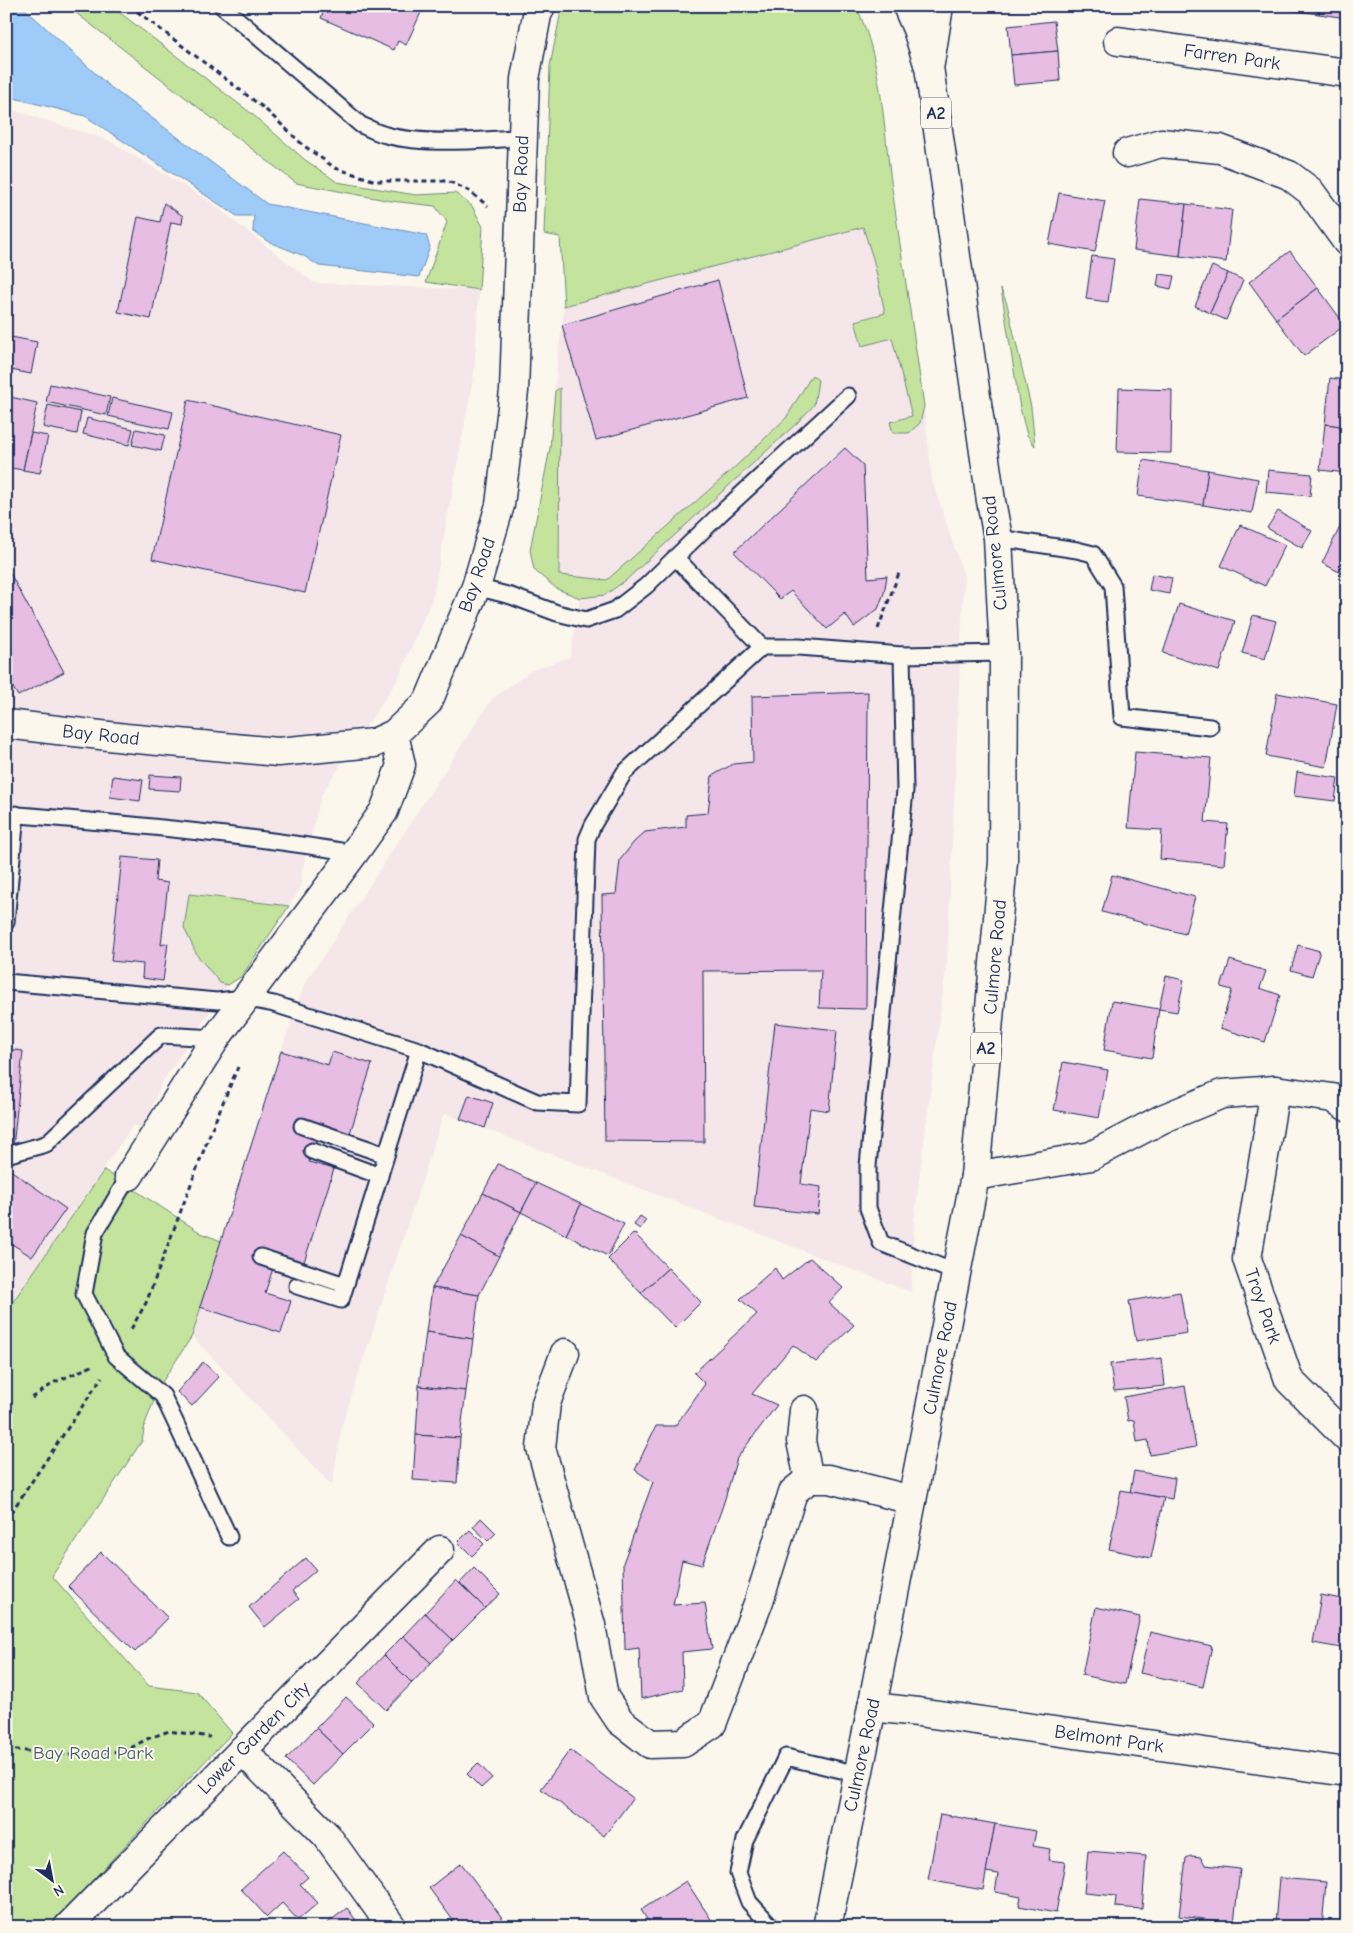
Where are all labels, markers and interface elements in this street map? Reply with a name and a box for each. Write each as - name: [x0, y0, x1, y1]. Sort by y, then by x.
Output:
- street label: Farren Park: [1182, 39, 1282, 75]
- road number: A2: [921, 98, 951, 128]
- street label: Bay Road: [509, 135, 533, 213]
- street label: Culmore Road: [978, 494, 1012, 612]
- street label: Bay Road: [454, 535, 500, 615]
- street label: Bay Road: [61, 720, 141, 750]
- street label: Culmore Road: [979, 899, 1011, 1015]
- road number: A2: [971, 1032, 1001, 1064]
- street label: Troy Park: [1240, 1265, 1286, 1347]
- street label: Culmore Road: [918, 1299, 962, 1417]
- street label: Lower Garden City: [193, 1677, 315, 1799]
- street label: Culmore Road: [839, 1696, 885, 1814]
- street label: Belmont Park: [1053, 1720, 1166, 1758]
- park label: Bay Road Park: [33, 1742, 154, 1764]
- north arrow: [28, 1856, 78, 1906]
- text: N: [50, 1881, 67, 1900]

